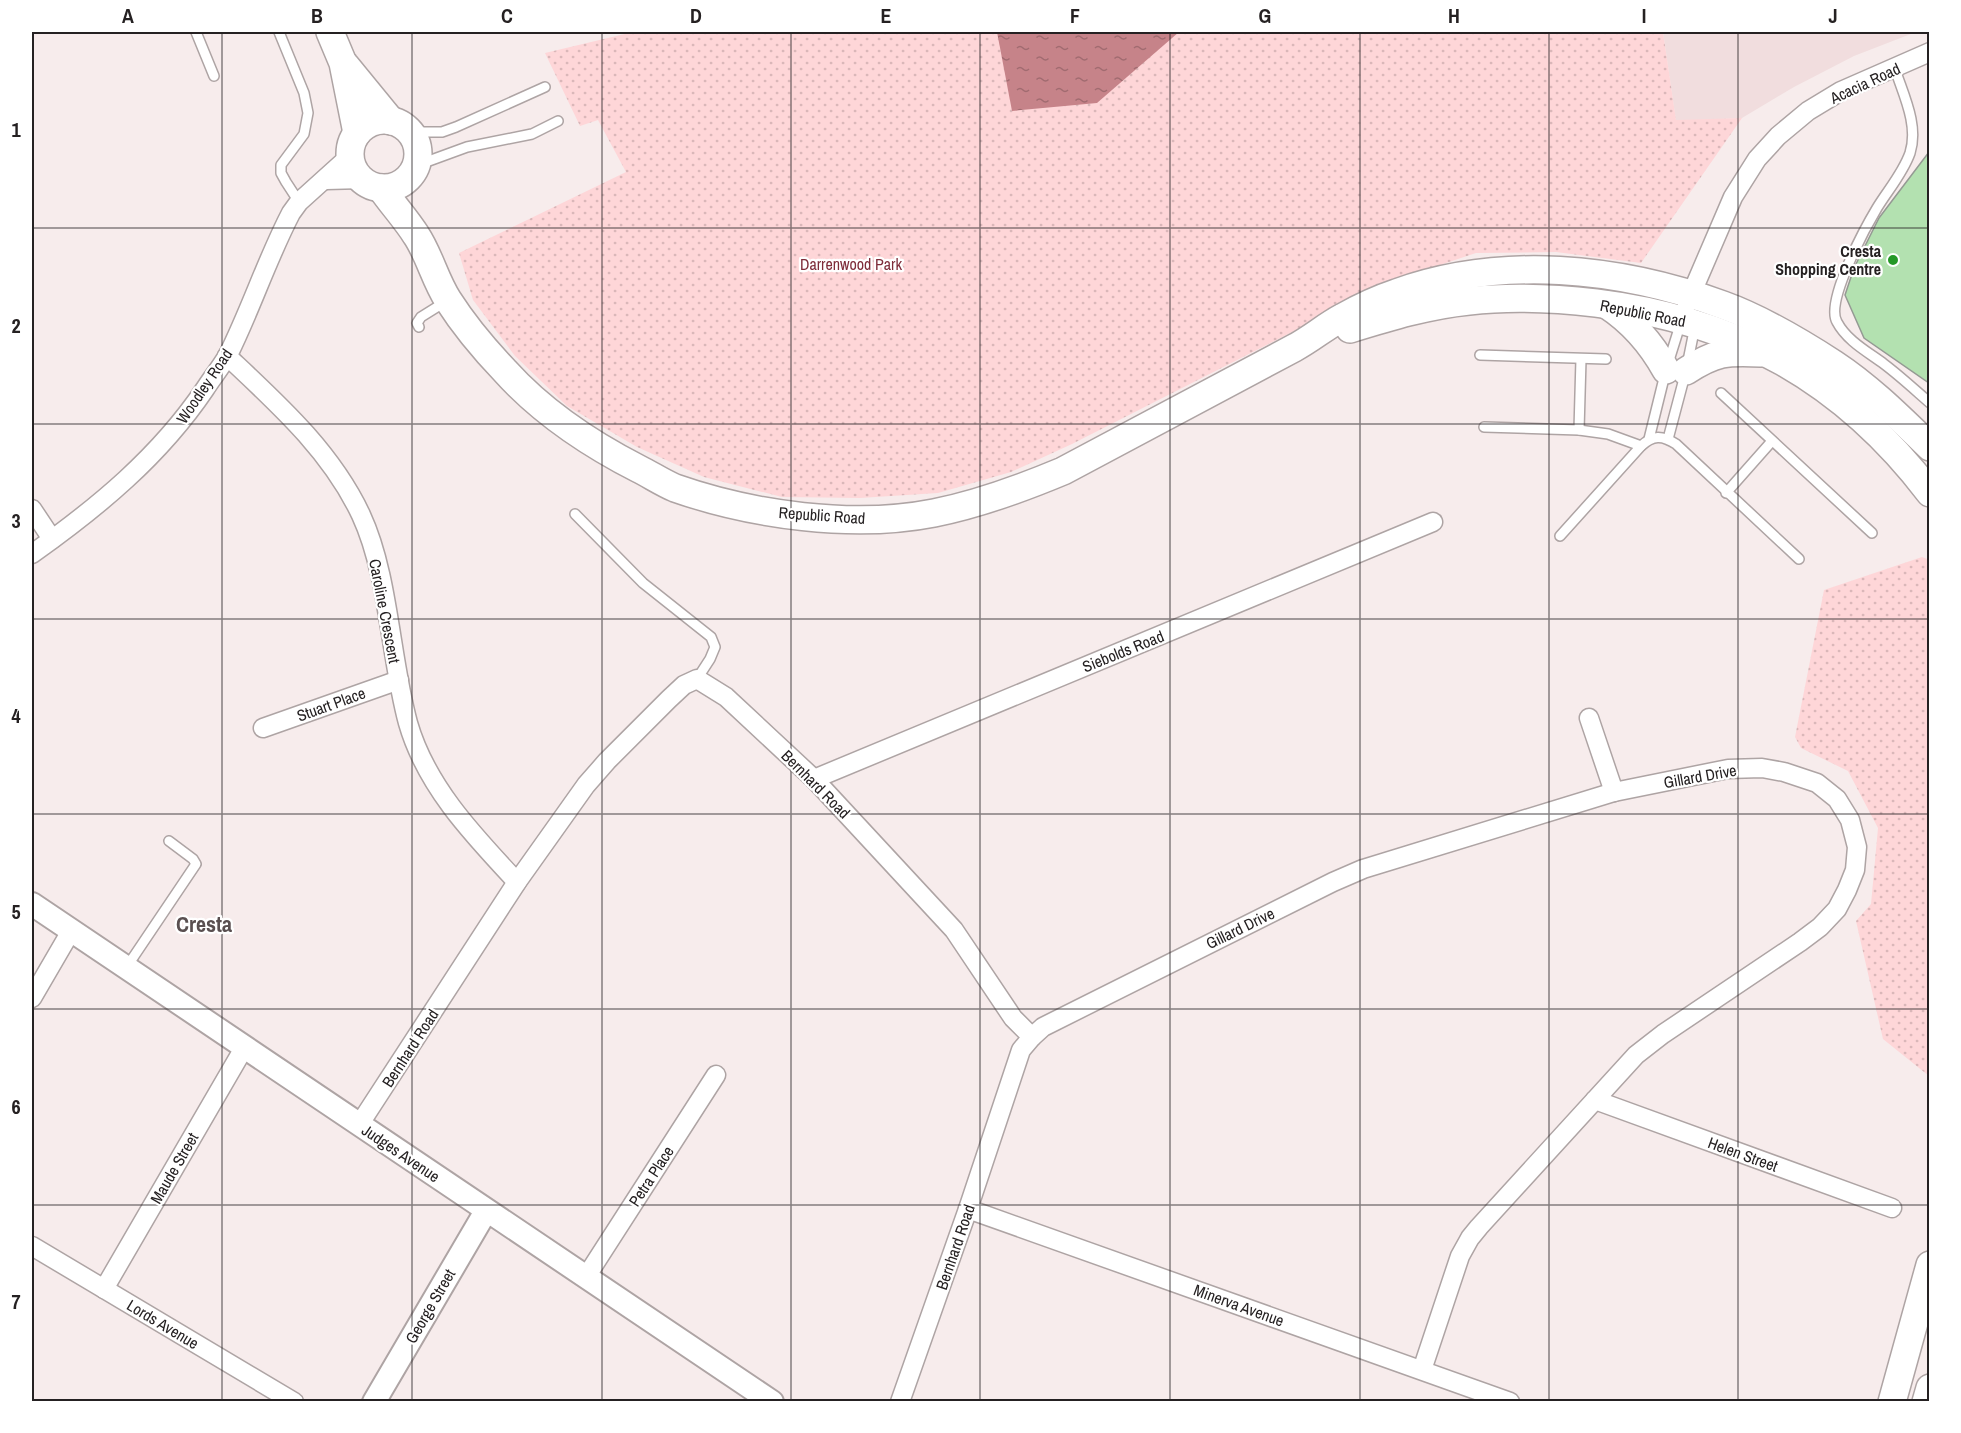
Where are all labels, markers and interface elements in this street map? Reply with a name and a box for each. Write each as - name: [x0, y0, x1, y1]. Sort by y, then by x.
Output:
- text: A: [122, 2, 134, 29]
- text: B: [311, 2, 323, 29]
- text: C: [501, 2, 513, 29]
- text: D: [690, 2, 702, 29]
- text: E: [881, 2, 892, 29]
- text: F: [1070, 2, 1080, 29]
- text: G: [1259, 2, 1271, 29]
- text: H: [1448, 2, 1460, 29]
- text: I: [1642, 2, 1646, 29]
- text: J: [1828, 2, 1838, 29]
- street label: Acacia Road: [1825, 57, 1904, 109]
- text: 1: [11, 116, 21, 143]
- place label: Cresta Shopping Centre: [1775, 240, 1882, 280]
- park label: Darrenwood Park: [800, 253, 902, 275]
- marker: Cresta Shopping Centre: [1886, 253, 1900, 267]
- street label: Republic Road: [1598, 294, 1688, 332]
- text: 2: [11, 312, 21, 339]
- street label: Woodley Road: [171, 344, 237, 428]
- street label: Republic Road: [778, 501, 866, 529]
- text: 3: [11, 507, 21, 534]
- street label: Caroline Crescent: [364, 557, 406, 665]
- street label: Siebolds Road: [1079, 625, 1167, 677]
- street label: Stuart Place: [294, 681, 368, 727]
- text: 4: [11, 702, 21, 729]
- street label: Bernhard Road: [777, 745, 855, 823]
- street label: Gillard Drive: [1662, 759, 1738, 793]
- text: 5: [11, 898, 21, 925]
- street label: Gillard Drive: [1202, 902, 1278, 954]
- district label: Cresta: [176, 909, 232, 939]
- street label: Bernhard Road: [377, 1005, 443, 1091]
- text: 6: [11, 1093, 21, 1120]
- street label: Judges Avenue: [358, 1119, 444, 1187]
- street label: Maude Street: [145, 1128, 203, 1208]
- street label: Helen Street: [1705, 1131, 1781, 1177]
- street label: Petra Place: [623, 1142, 679, 1210]
- street label: Bernhard Road: [930, 1201, 980, 1293]
- street label: George Street: [400, 1265, 460, 1347]
- street label: Minerva Avenue: [1191, 1278, 1287, 1332]
- text: 7: [11, 1288, 21, 1315]
- street label: Lords Avenue: [123, 1294, 203, 1354]

